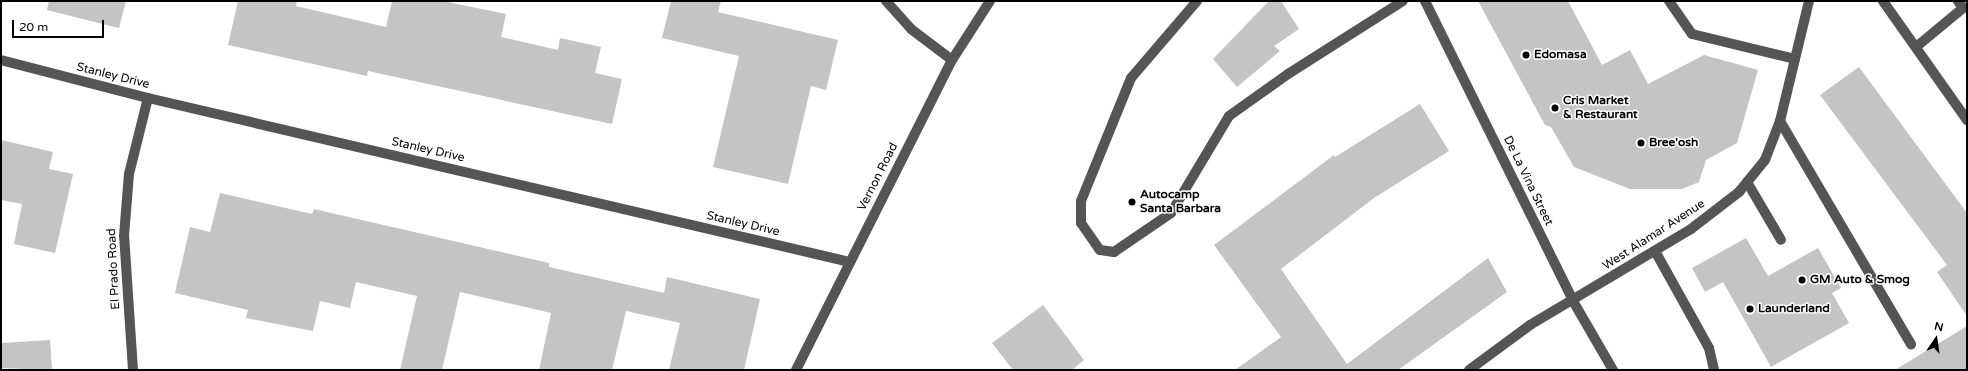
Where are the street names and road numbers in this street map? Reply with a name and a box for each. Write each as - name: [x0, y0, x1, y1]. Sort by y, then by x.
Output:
- street label: Stanley Drive: [75, 60, 151, 92]
- street label: De La Vina Street: [1500, 134, 1556, 228]
- street label: Stanley Drive: [390, 135, 466, 165]
- street label: Vernon Road: [855, 141, 901, 213]
- street label: West Alamar Avenue: [1600, 197, 1708, 273]
- street label: Stanley Drive: [705, 209, 781, 239]
- street label: El Prado Road: [105, 228, 123, 310]

